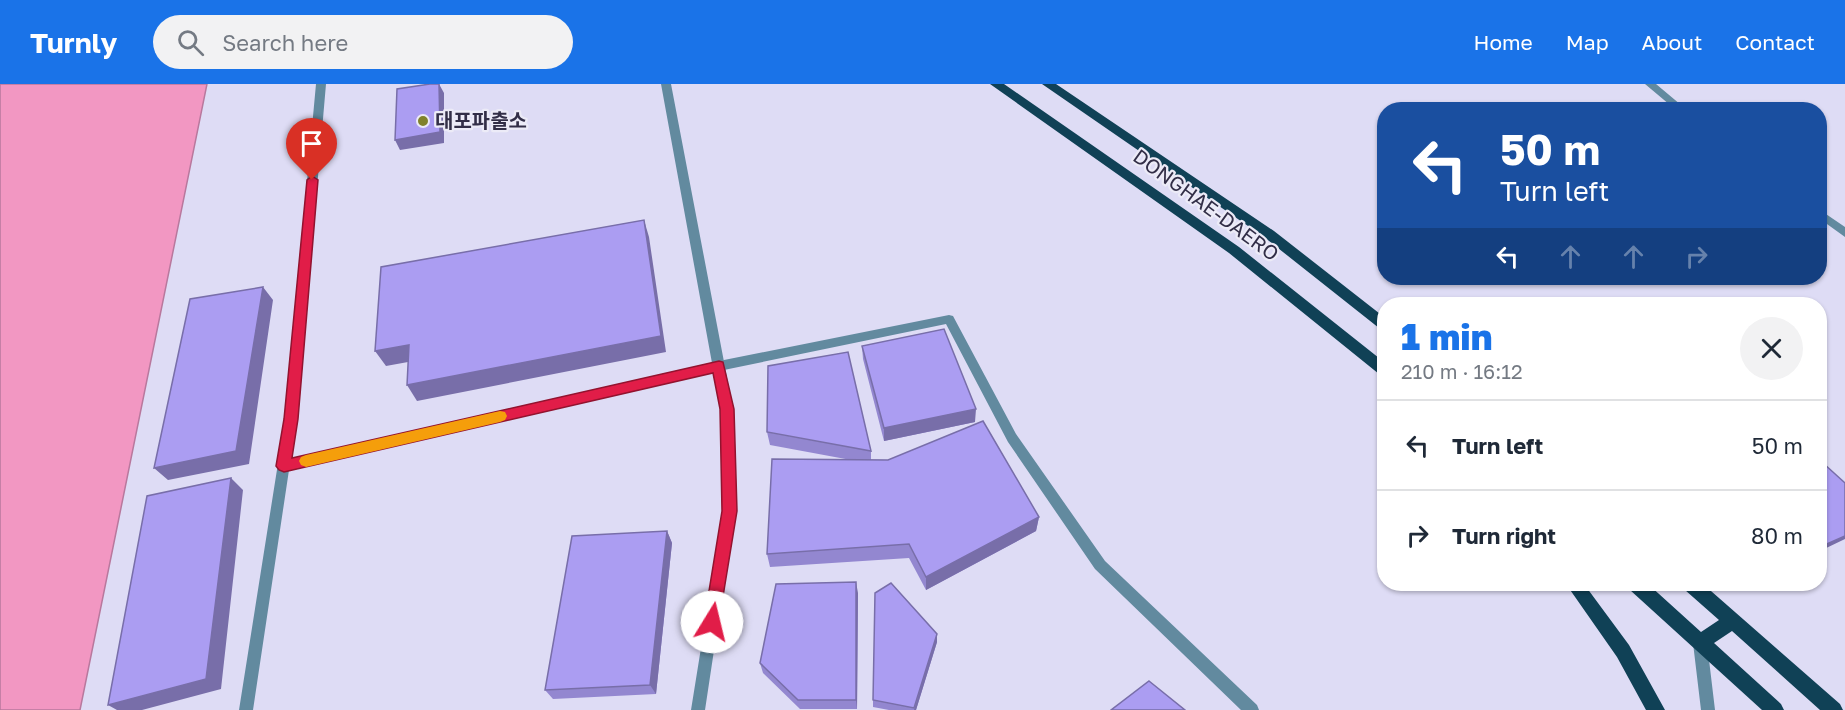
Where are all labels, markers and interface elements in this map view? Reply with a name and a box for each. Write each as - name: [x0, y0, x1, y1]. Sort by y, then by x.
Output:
- search box: [153, 15, 573, 69]
- text: Turnly: [30, 26, 117, 59]
- icon: search: [174, 26, 207, 59]
- text: Search here: [222, 29, 348, 56]
- text: Home: [1473, 29, 1533, 55]
- text: Map: [1566, 29, 1609, 55]
- text: About: [1642, 29, 1702, 55]
- text: Contact: [1735, 29, 1815, 55]
- place label: 대포파출소: [435, 108, 527, 132]
- marker: 대포파출소: [416, 114, 430, 128]
- pin: [286, 118, 337, 180]
- text: 50 m: [1500, 124, 1600, 174]
- icon: left: [1401, 126, 1479, 204]
- icon: arrive: [295, 127, 328, 160]
- street label: DONGHAE-DAERO: [1129, 143, 1284, 265]
- text: Turn left: [1500, 175, 1609, 207]
- icon: left: [1491, 240, 1524, 273]
- icon: ahead: [1554, 240, 1587, 273]
- icon: ahead: [1617, 240, 1650, 273]
- icon: right: [1680, 240, 1713, 273]
- text: 1 min: [1401, 315, 1492, 358]
- button: close: [1740, 317, 1803, 380]
- text: 210 m · 16:12: [1401, 359, 1523, 383]
- icon: left: [1401, 429, 1434, 462]
- text: Turn left: [1452, 432, 1543, 459]
- text: 50 m: [1752, 432, 1803, 459]
- icon: right: [1401, 519, 1434, 552]
- text: Turn right: [1452, 522, 1556, 549]
- text: 80 m: [1751, 522, 1803, 549]
- position arrow: [680, 590, 744, 654]

